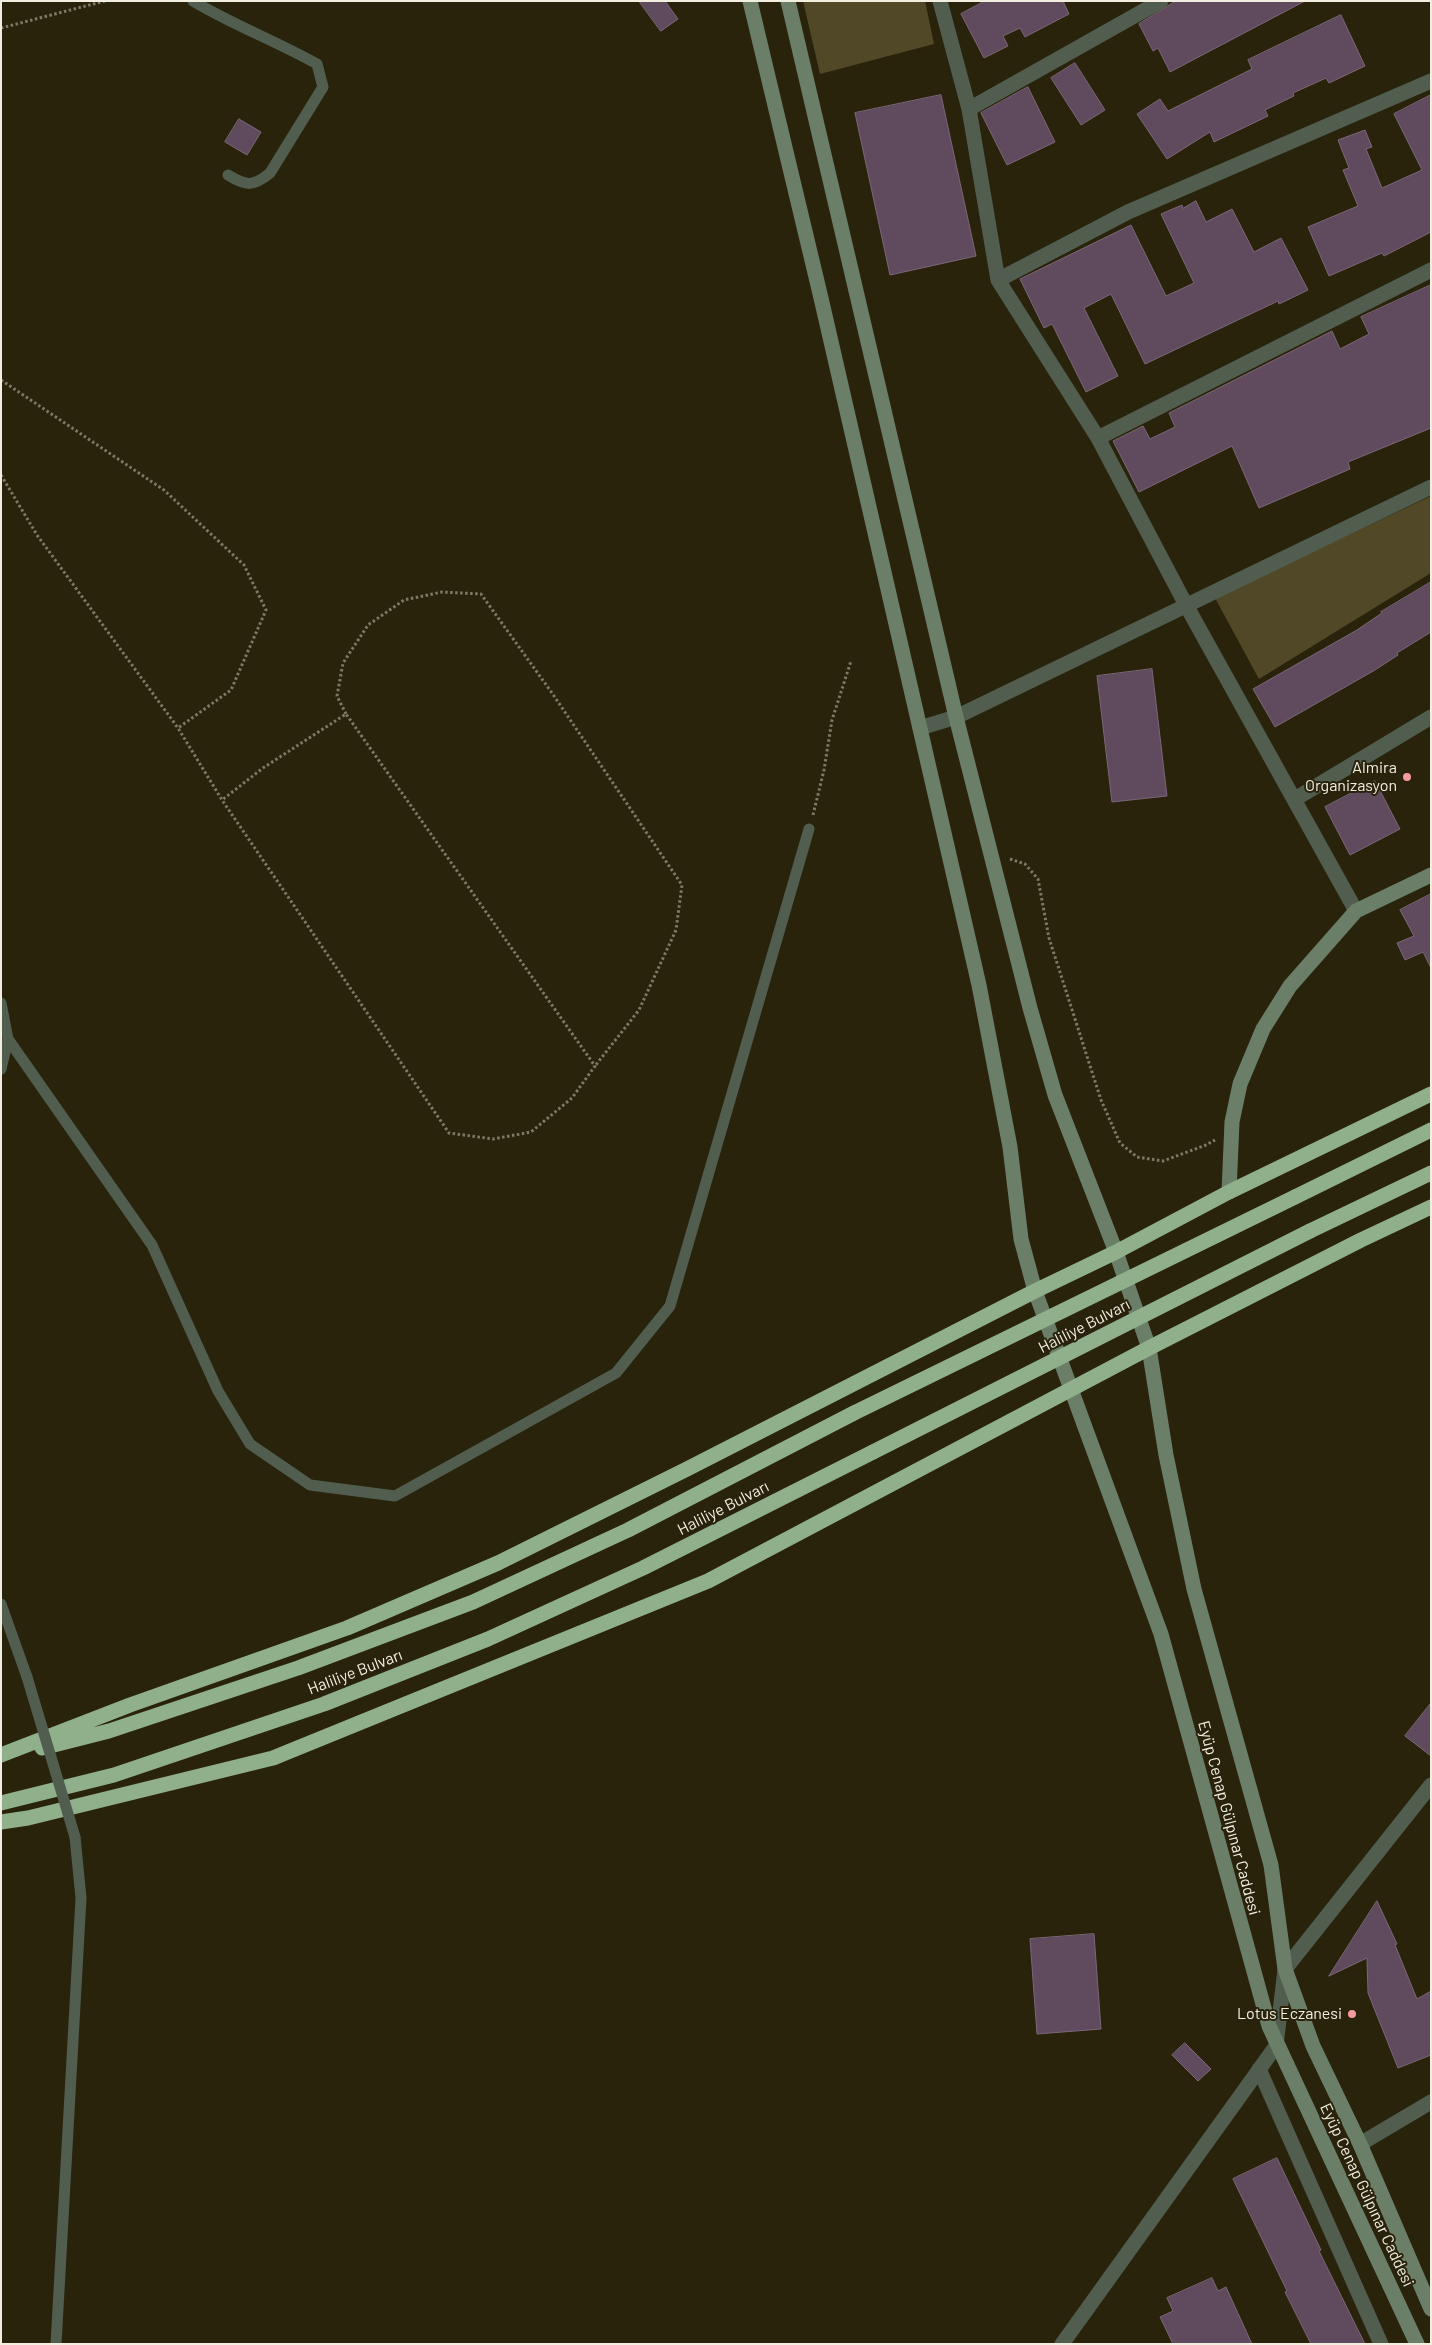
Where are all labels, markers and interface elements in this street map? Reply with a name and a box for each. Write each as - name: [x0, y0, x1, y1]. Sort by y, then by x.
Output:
- place label: Almira Organizasyon: [1305, 758, 1397, 796]
- marker: Almira Organizasyon: [1401, 771, 1413, 783]
- street label: Haliliye Bulvarı: [1035, 1295, 1133, 1357]
- street label: Haliliye Bulvarı: [674, 1477, 772, 1539]
- street label: Haliliye Bulvarı: [305, 1645, 405, 1699]
- street label: Eyüp Cenap Gülpınar Caddesi: [1194, 1719, 1264, 1917]
- place label: Lotus Eczanesi: [1237, 2004, 1342, 2024]
- marker: Lotus Eczanesi: [1346, 2008, 1358, 2020]
- street label: Eyüp Cenap Gülpınar Caddesi: [1316, 2100, 1418, 2290]

